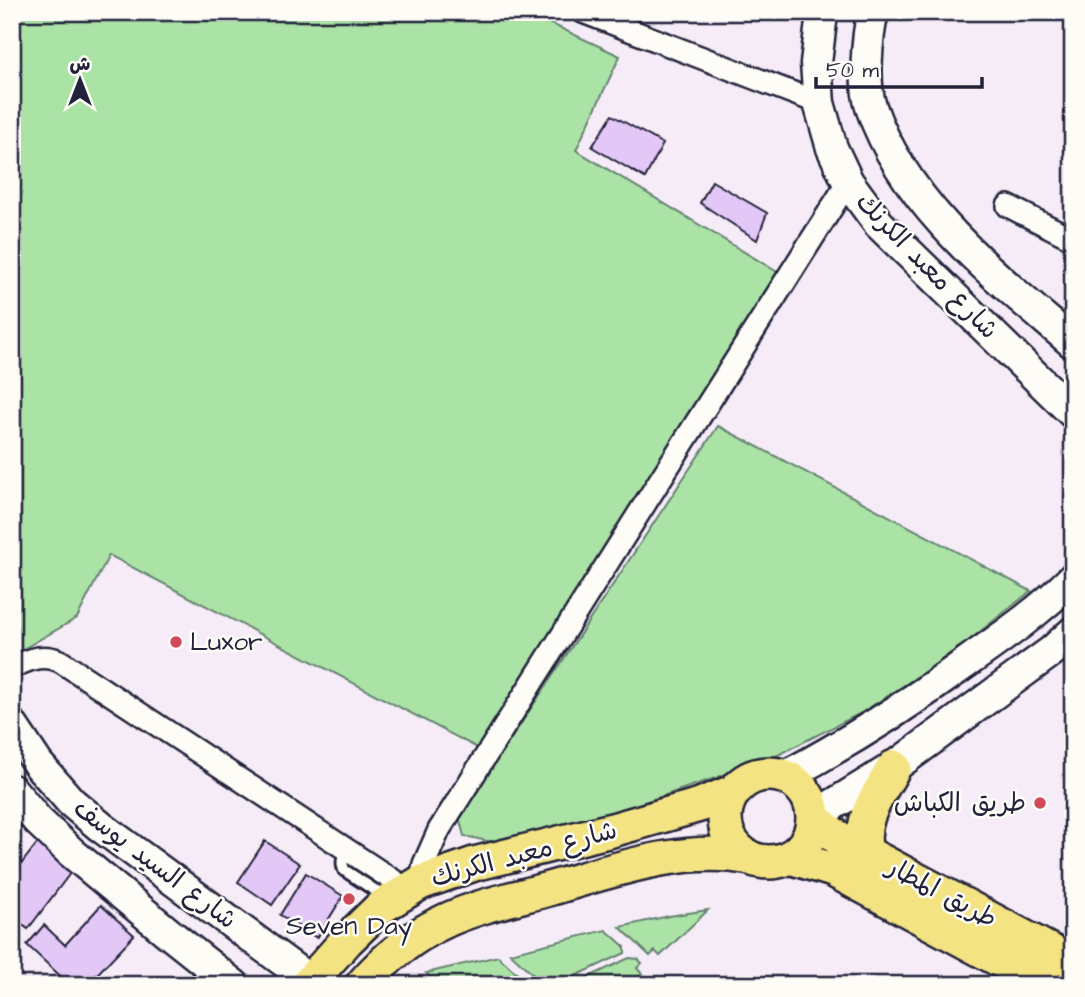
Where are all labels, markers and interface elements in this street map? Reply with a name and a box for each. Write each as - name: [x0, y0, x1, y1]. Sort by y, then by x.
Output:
- north arrow: [46, 46, 116, 116]
- scale bar: [816, 46, 982, 90]
- text: ش: [70, 51, 91, 78]
- text: 50 m: [826, 56, 880, 85]
- street label: شارع معبد الكرنك: [848, 185, 1006, 347]
- place label: Luxor: [190, 624, 262, 660]
- marker: Luxor: [168, 634, 184, 650]
- place label: طريق الكباش: [894, 785, 1026, 821]
- street label: شارع السيد يوسف: [66, 791, 244, 937]
- marker: طريق الكباش: [1032, 795, 1048, 811]
- street label: شارع معبد الكرنك: [427, 812, 621, 896]
- street label: طريق المطار: [879, 848, 1003, 937]
- marker: Seven Day: [341, 891, 357, 907]
- place label: Seven Day: [286, 908, 412, 946]

